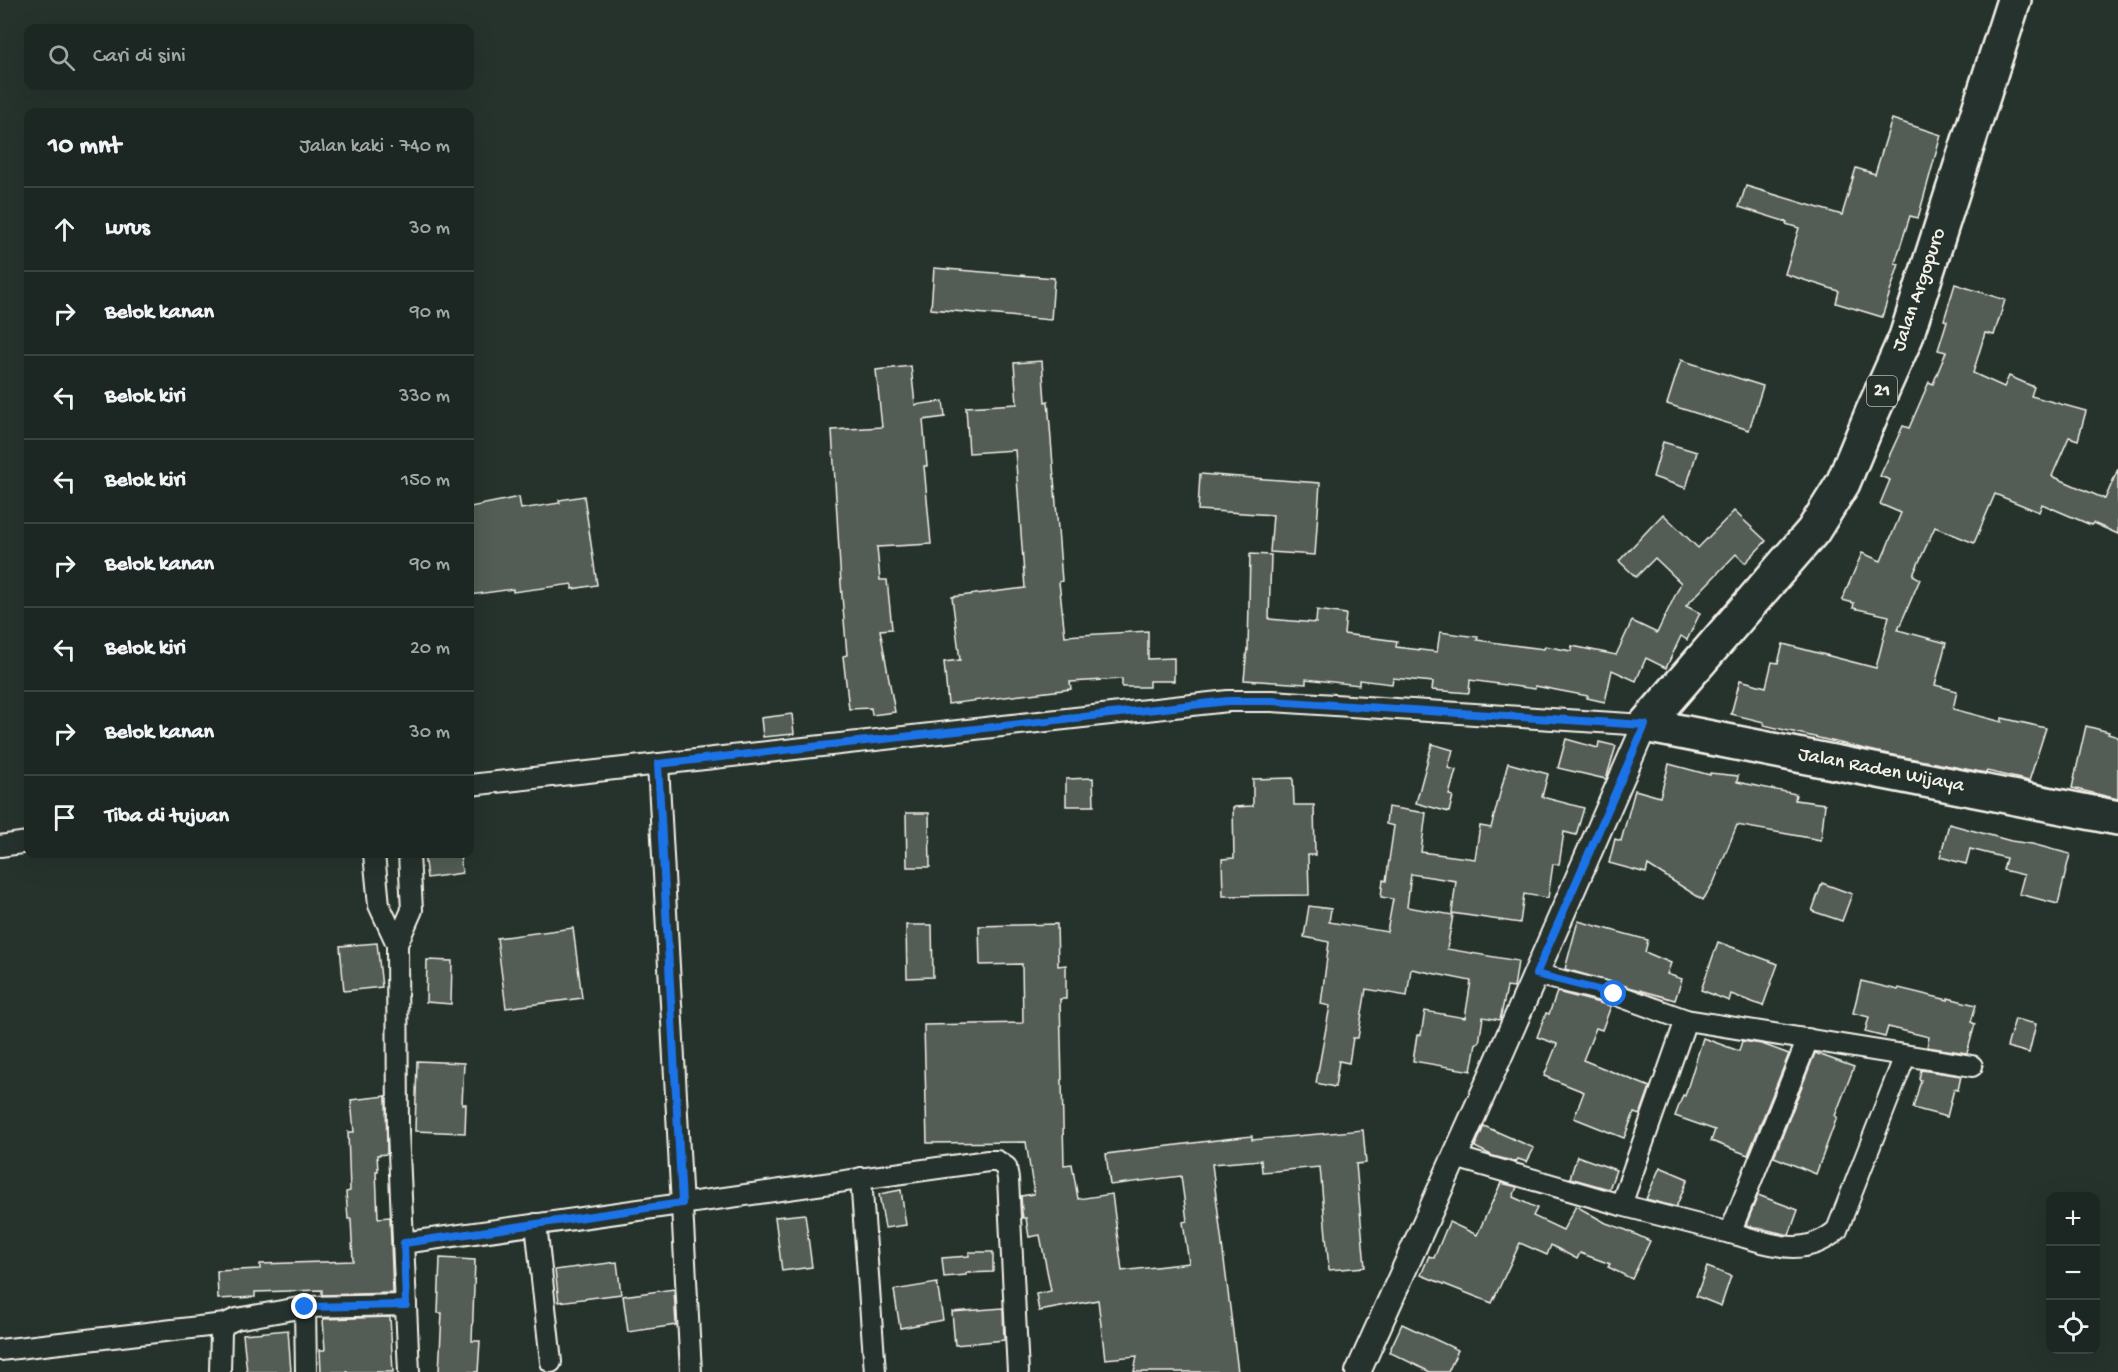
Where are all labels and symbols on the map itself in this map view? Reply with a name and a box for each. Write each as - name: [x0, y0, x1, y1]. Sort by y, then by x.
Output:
- street label: Jalan Argopuro: [1888, 225, 1952, 355]
- road number: 21: [1867, 376, 1897, 406]
- street label: Jalan Raden Wijaya: [1796, 744, 1967, 799]
- route start: [1600, 980, 1626, 1006]
- route end: [291, 1293, 317, 1319]

